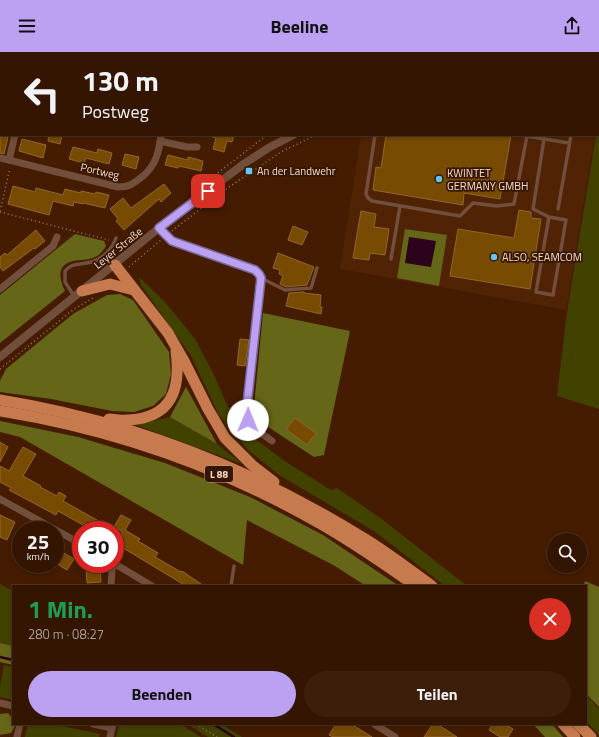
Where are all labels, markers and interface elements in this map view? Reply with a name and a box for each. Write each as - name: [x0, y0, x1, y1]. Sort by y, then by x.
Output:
- text: Beeline: [271, 13, 328, 40]
- icon: menu: [16, 15, 38, 37]
- icon: share: [561, 15, 583, 37]
- text: 130 m: [82, 59, 159, 102]
- icon: left: [16, 68, 68, 120]
- text: Postweg: [82, 98, 149, 125]
- street label: Portweg: [79, 159, 121, 183]
- place label: An der Landwehr: [257, 163, 336, 179]
- place label: KWINTET GERMANY GMBH: [447, 165, 528, 194]
- marker: An der Landwehr: [244, 166, 254, 176]
- pin: [191, 174, 225, 208]
- marker: KWINTET GERMANY GMBH: [434, 174, 444, 184]
- icon: arrive: [197, 180, 219, 202]
- street label: Leyer Straße: [90, 223, 146, 273]
- place label: ALSO, SEAMCOM: [502, 249, 582, 265]
- marker: ALSO, SEAMCOM: [489, 252, 499, 262]
- position arrow: [227, 399, 269, 441]
- road number: L 88: [205, 466, 233, 482]
- speed limit sign: 30: [72, 521, 124, 573]
- text: 25: [27, 526, 49, 557]
- map controls: [547, 533, 587, 573]
- button: search: [547, 533, 587, 573]
- text: km/h: [27, 549, 49, 564]
- text: 1 Min.: [28, 591, 93, 627]
- button: close: [529, 598, 571, 640]
- text: 280 m · 08:27: [28, 624, 104, 644]
- button: Beenden: [28, 671, 296, 717]
- button: Teilen: [304, 671, 571, 717]

